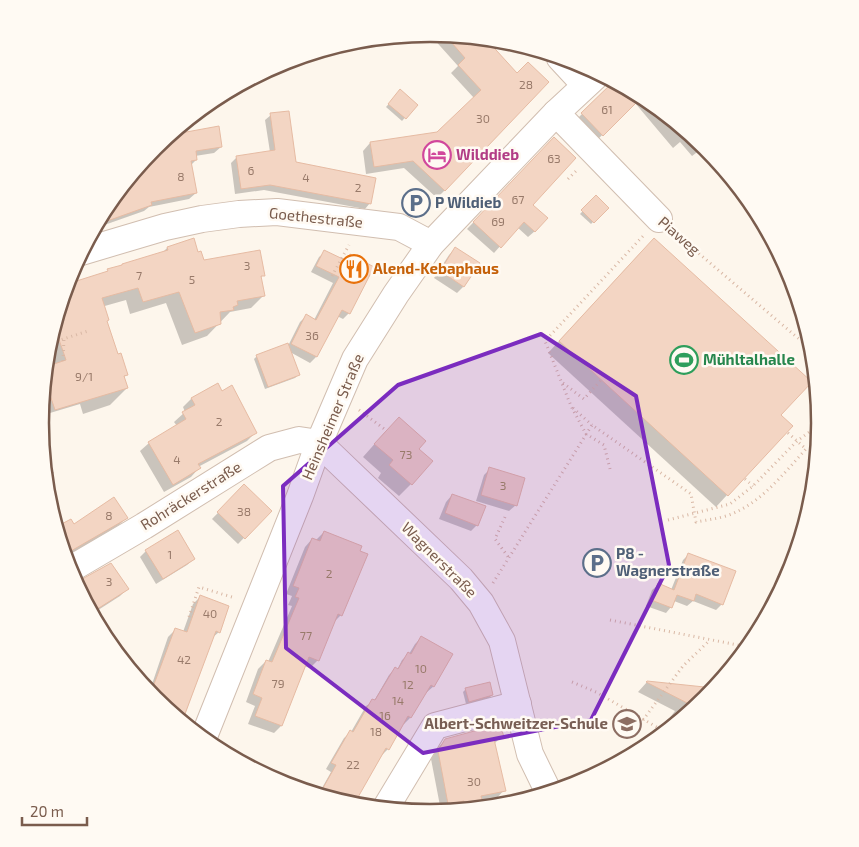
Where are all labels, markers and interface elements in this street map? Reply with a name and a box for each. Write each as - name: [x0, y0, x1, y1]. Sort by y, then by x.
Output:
- house number: 28: [519, 77, 533, 91]
- house number: 61: [601, 102, 613, 116]
- house number: 30: [476, 111, 490, 125]
- hotel icon: Wilddieb: [422, 140, 452, 170]
- place label: Wilddieb: [456, 145, 519, 163]
- house number: 63: [547, 151, 561, 165]
- house number: 6: [248, 163, 255, 177]
- house number: 8: [177, 169, 185, 183]
- house number: 4: [302, 170, 310, 184]
- house number: 2: [355, 180, 362, 194]
- parking icon: P Wildieb: [401, 188, 431, 218]
- house number: 67: [511, 192, 525, 206]
- place label: P Wildieb: [435, 193, 501, 211]
- street label: Goethestraße: [268, 203, 364, 231]
- street label: Piaweg: [655, 212, 705, 259]
- house number: 69: [491, 214, 505, 228]
- restaurant icon: Alend-Kebaphaus: [339, 254, 369, 284]
- house number: 3: [244, 258, 250, 272]
- place label: Alend-Kebaphaus: [373, 259, 499, 277]
- house number: 7: [136, 268, 142, 282]
- house number: 5: [189, 272, 195, 286]
- house number: 36: [305, 328, 319, 342]
- sports icon: Mühltalhalle: [669, 345, 699, 375]
- place label: Mühltalhalle: [703, 350, 795, 368]
- street label: Heinsheimer Straße: [297, 351, 367, 482]
- house number: 9/1: [75, 369, 93, 383]
- house number: 2: [216, 414, 223, 428]
- house number: 73: [400, 447, 412, 461]
- house number: 4: [173, 452, 181, 466]
- street label: Rohräckerstraße: [137, 457, 244, 533]
- house number: 3: [500, 478, 506, 492]
- house number: 38: [237, 504, 251, 518]
- house number: 8: [105, 508, 113, 522]
- street label: Wagnerstraße: [398, 518, 481, 601]
- place label: P8 - Wagnerstraße: [616, 544, 720, 579]
- house number: 1: [168, 547, 172, 561]
- parking icon: P8 - Wagnerstraße: [582, 548, 612, 578]
- house number: 2: [326, 566, 333, 580]
- house number: 3: [106, 574, 112, 588]
- house number: 40: [203, 606, 217, 620]
- house number: 77: [300, 628, 312, 642]
- house number: 42: [177, 652, 191, 666]
- house number: 10: [415, 661, 427, 675]
- house number: 79: [271, 676, 285, 690]
- house number: 12: [402, 677, 414, 691]
- house number: 14: [392, 693, 404, 707]
- house number: 16: [379, 708, 391, 722]
- school or university icon: Albert-Schweitzer-Schule: [612, 709, 642, 739]
- place label: Albert-Schweitzer-Schule: [424, 714, 608, 732]
- house number: 18: [370, 724, 382, 738]
- house number: 22: [346, 757, 360, 771]
- house number: 30: [467, 774, 481, 788]
- scale bar: [22, 794, 88, 826]
- text: 20 m: [30, 802, 64, 820]

